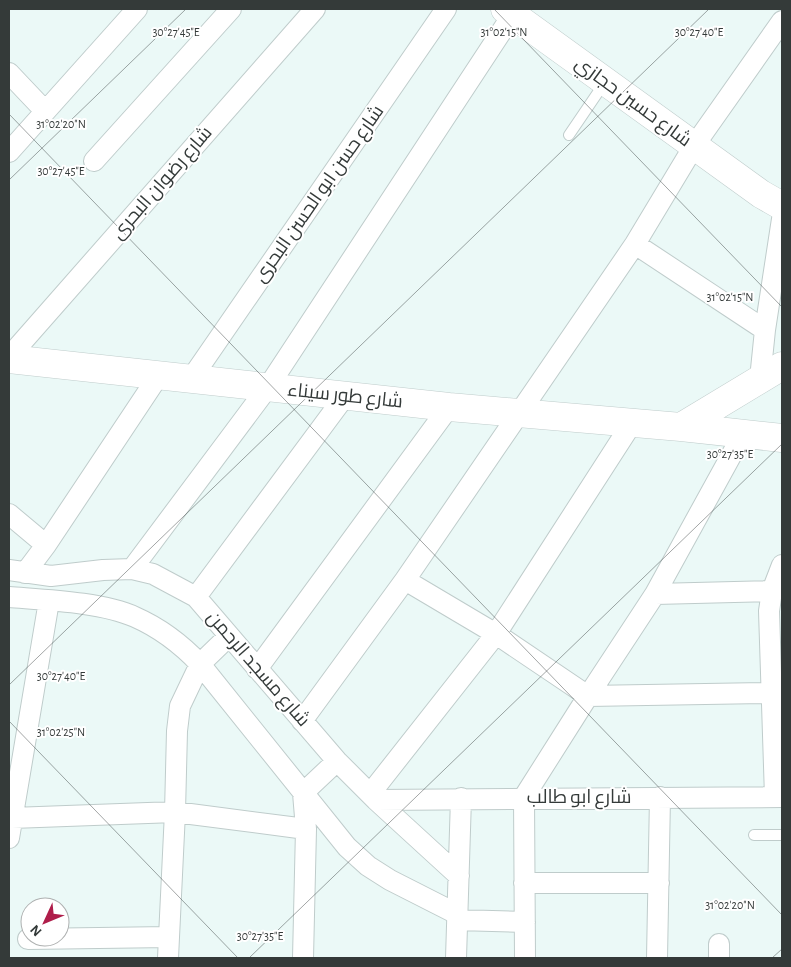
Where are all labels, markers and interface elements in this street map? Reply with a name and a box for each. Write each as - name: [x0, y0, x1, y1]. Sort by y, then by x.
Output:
- text: 30°27'45"E: [152, 26, 200, 38]
- text: 31°02'15"N: [480, 26, 528, 38]
- text: 30°27'40"E: [675, 26, 723, 38]
- street label: شارع حسين حجازي: [569, 53, 695, 154]
- street label: شارع حسن ابو الحسن البحرى: [250, 101, 390, 288]
- text: 31°02'20"N: [36, 118, 86, 130]
- street label: شارع رضوان البحرى: [107, 122, 218, 245]
- text: 30°27'45"E: [37, 165, 85, 177]
- text: 31°02'15"N: [706, 291, 754, 303]
- street label: شارع طور سيناء: [286, 379, 404, 414]
- text: 30°27'35"E: [707, 448, 753, 460]
- street label: شارع مسجد الرحمن: [201, 607, 314, 732]
- text: 30°27'40"E: [37, 670, 85, 682]
- text: 31°02'25"N: [37, 726, 85, 738]
- street label: شارع ابو طالب: [527, 787, 631, 810]
- north arrow: [20, 897, 70, 947]
- text: 31°02'20"N: [705, 899, 755, 911]
- text: N: [28, 922, 45, 939]
- text: 30°27'35"E: [237, 930, 283, 942]

